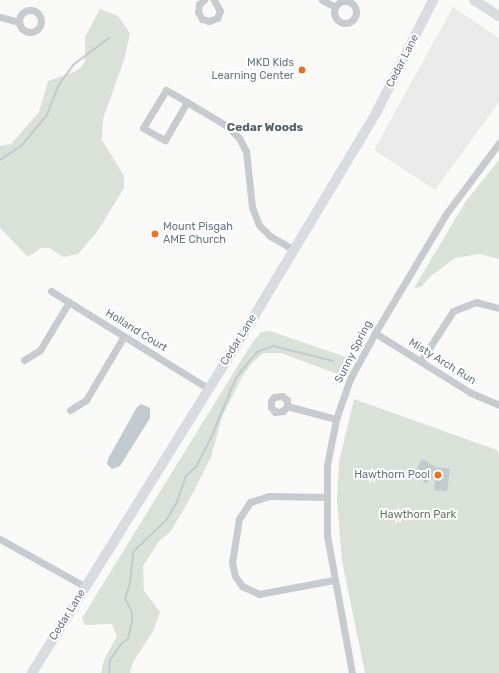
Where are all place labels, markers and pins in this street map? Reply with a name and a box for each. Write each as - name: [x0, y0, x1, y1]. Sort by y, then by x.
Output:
- place label: MKD Kids Learning Center: [212, 57, 294, 83]
- marker: MKD Kids Learning Center: [297, 65, 307, 75]
- place label: Mount Pisgah AME Church: [163, 221, 233, 247]
- marker: Mount Pisgah AME Church: [150, 229, 160, 239]
- place label: Hawthorn Pool: [354, 468, 430, 482]
- marker: Hawthorn Pool: [433, 470, 443, 480]

